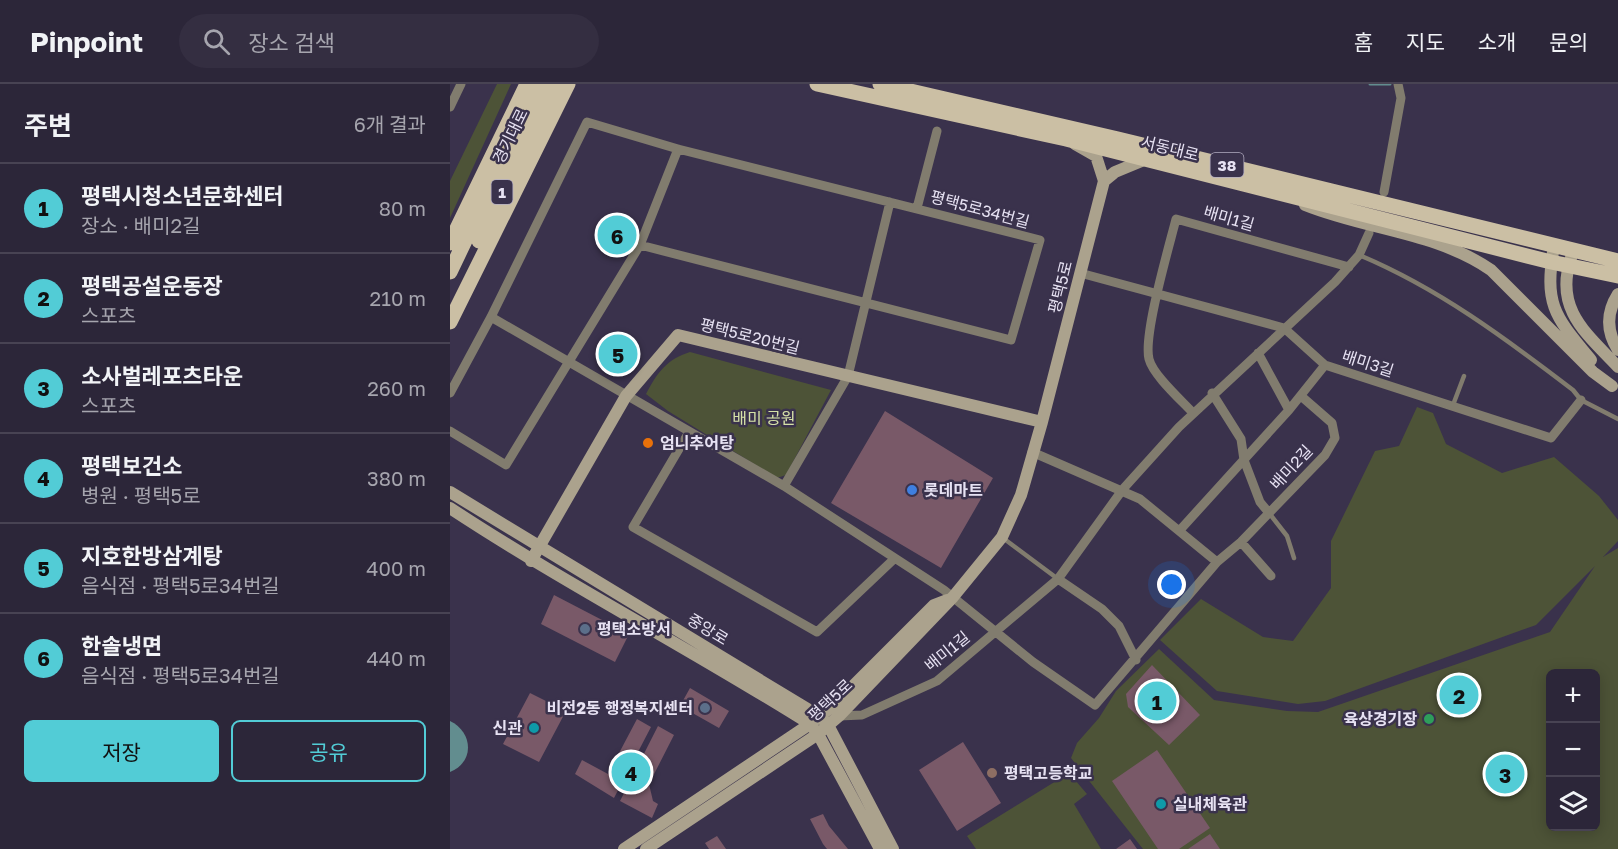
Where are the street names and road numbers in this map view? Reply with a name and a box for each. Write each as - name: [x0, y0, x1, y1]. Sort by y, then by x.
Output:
- street label: 경기대로: [488, 105, 532, 167]
- street label: 서동대로: [1139, 131, 1201, 165]
- road number: 38: [1210, 153, 1244, 177]
- road number: 1: [492, 180, 512, 204]
- street label: 평택5로34번길: [928, 186, 1032, 232]
- street label: 배미1길: [1201, 201, 1257, 235]
- street label: 평택5로: [1044, 258, 1076, 315]
- street label: 평택5로20번길: [698, 314, 802, 358]
- street label: 배미3길: [1339, 345, 1397, 381]
- street label: 배미2길: [1265, 441, 1317, 493]
- street label: 중앙로: [684, 609, 732, 649]
- street label: 배미1길: [921, 627, 973, 675]
- street label: 평택5로: [804, 674, 857, 726]

